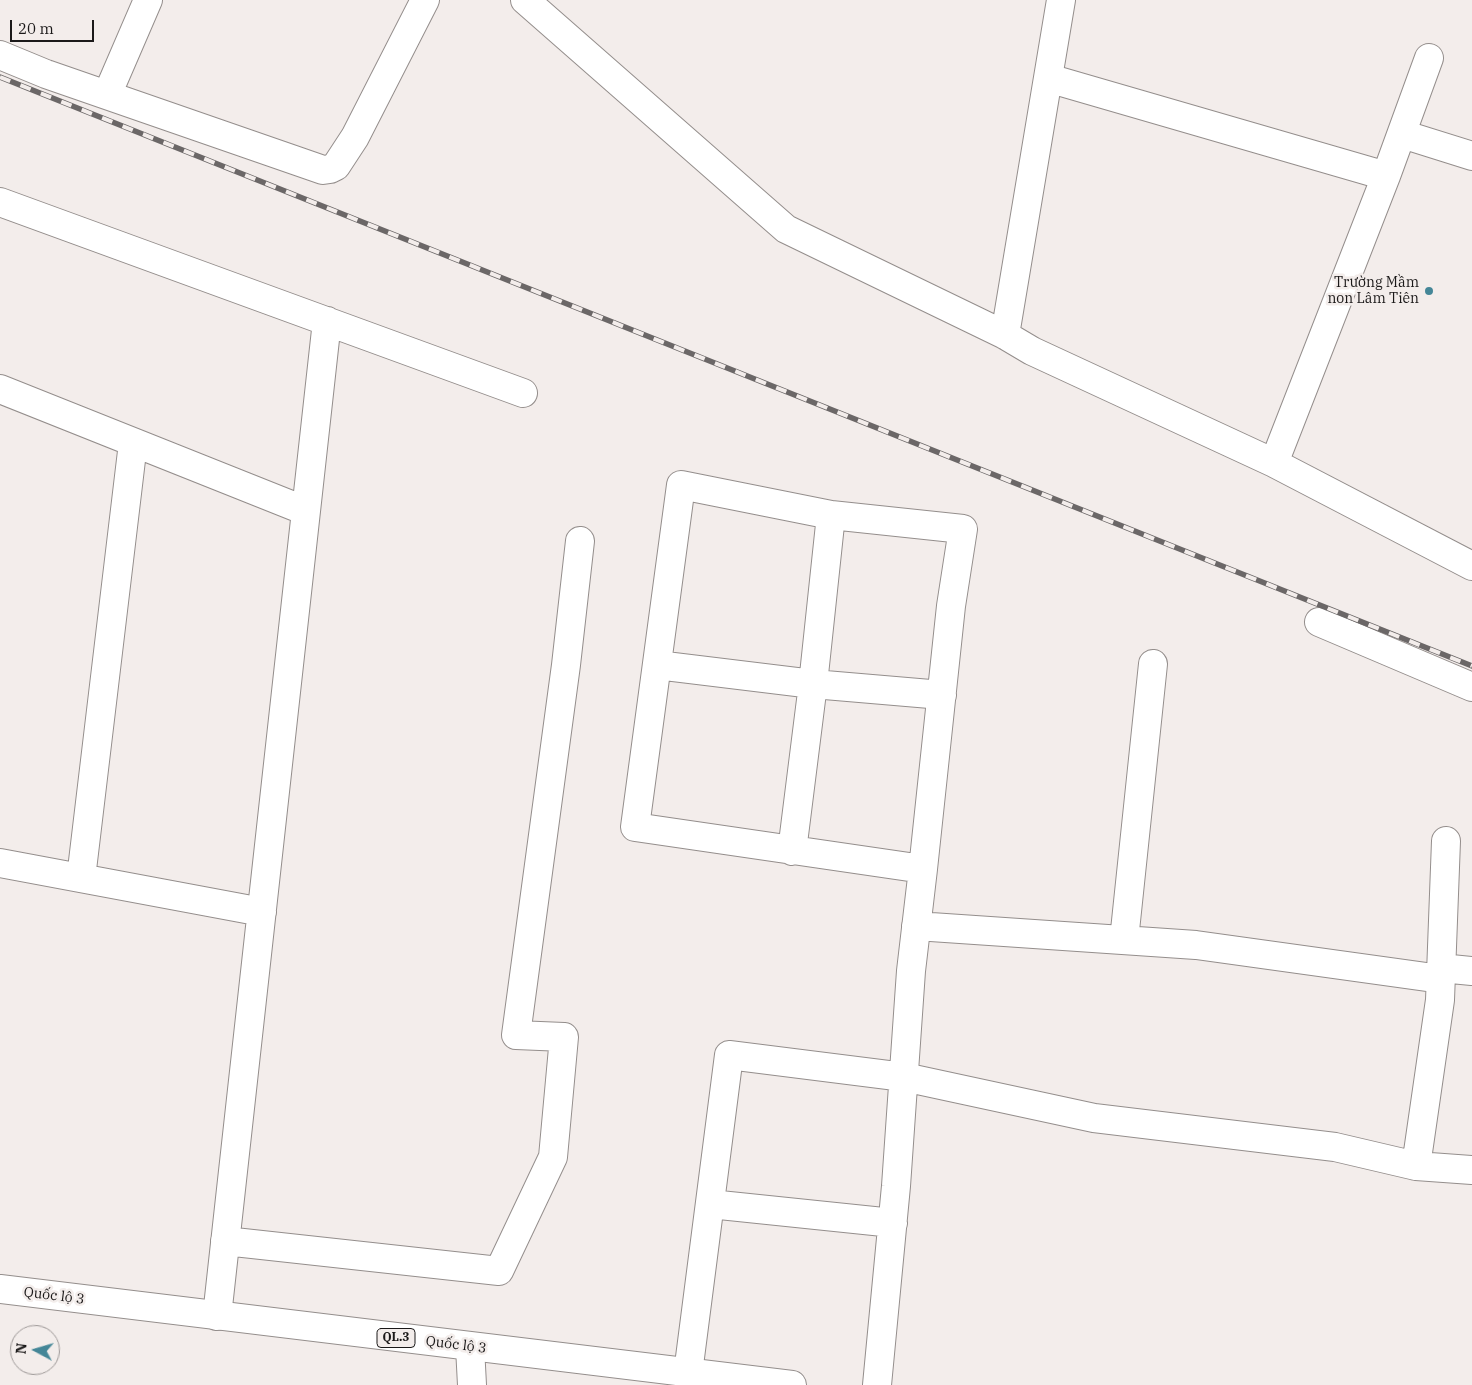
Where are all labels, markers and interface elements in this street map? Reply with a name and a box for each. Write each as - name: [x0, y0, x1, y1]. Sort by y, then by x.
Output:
- scale bar: [12, 10, 96, 42]
- text: 20 m: [18, 19, 54, 38]
- place label: Trường Mầm non Lâm Tiên: [1327, 275, 1419, 308]
- marker: Trường Mầm non Lâm Tiên: [1423, 285, 1435, 297]
- street label: Quốc lộ 3: [23, 1284, 85, 1308]
- north arrow: [10, 1325, 60, 1375]
- road number: QL.3: [377, 1329, 415, 1348]
- street label: Quốc lộ 3: [425, 1333, 487, 1357]
- text: N: [12, 1342, 31, 1355]

